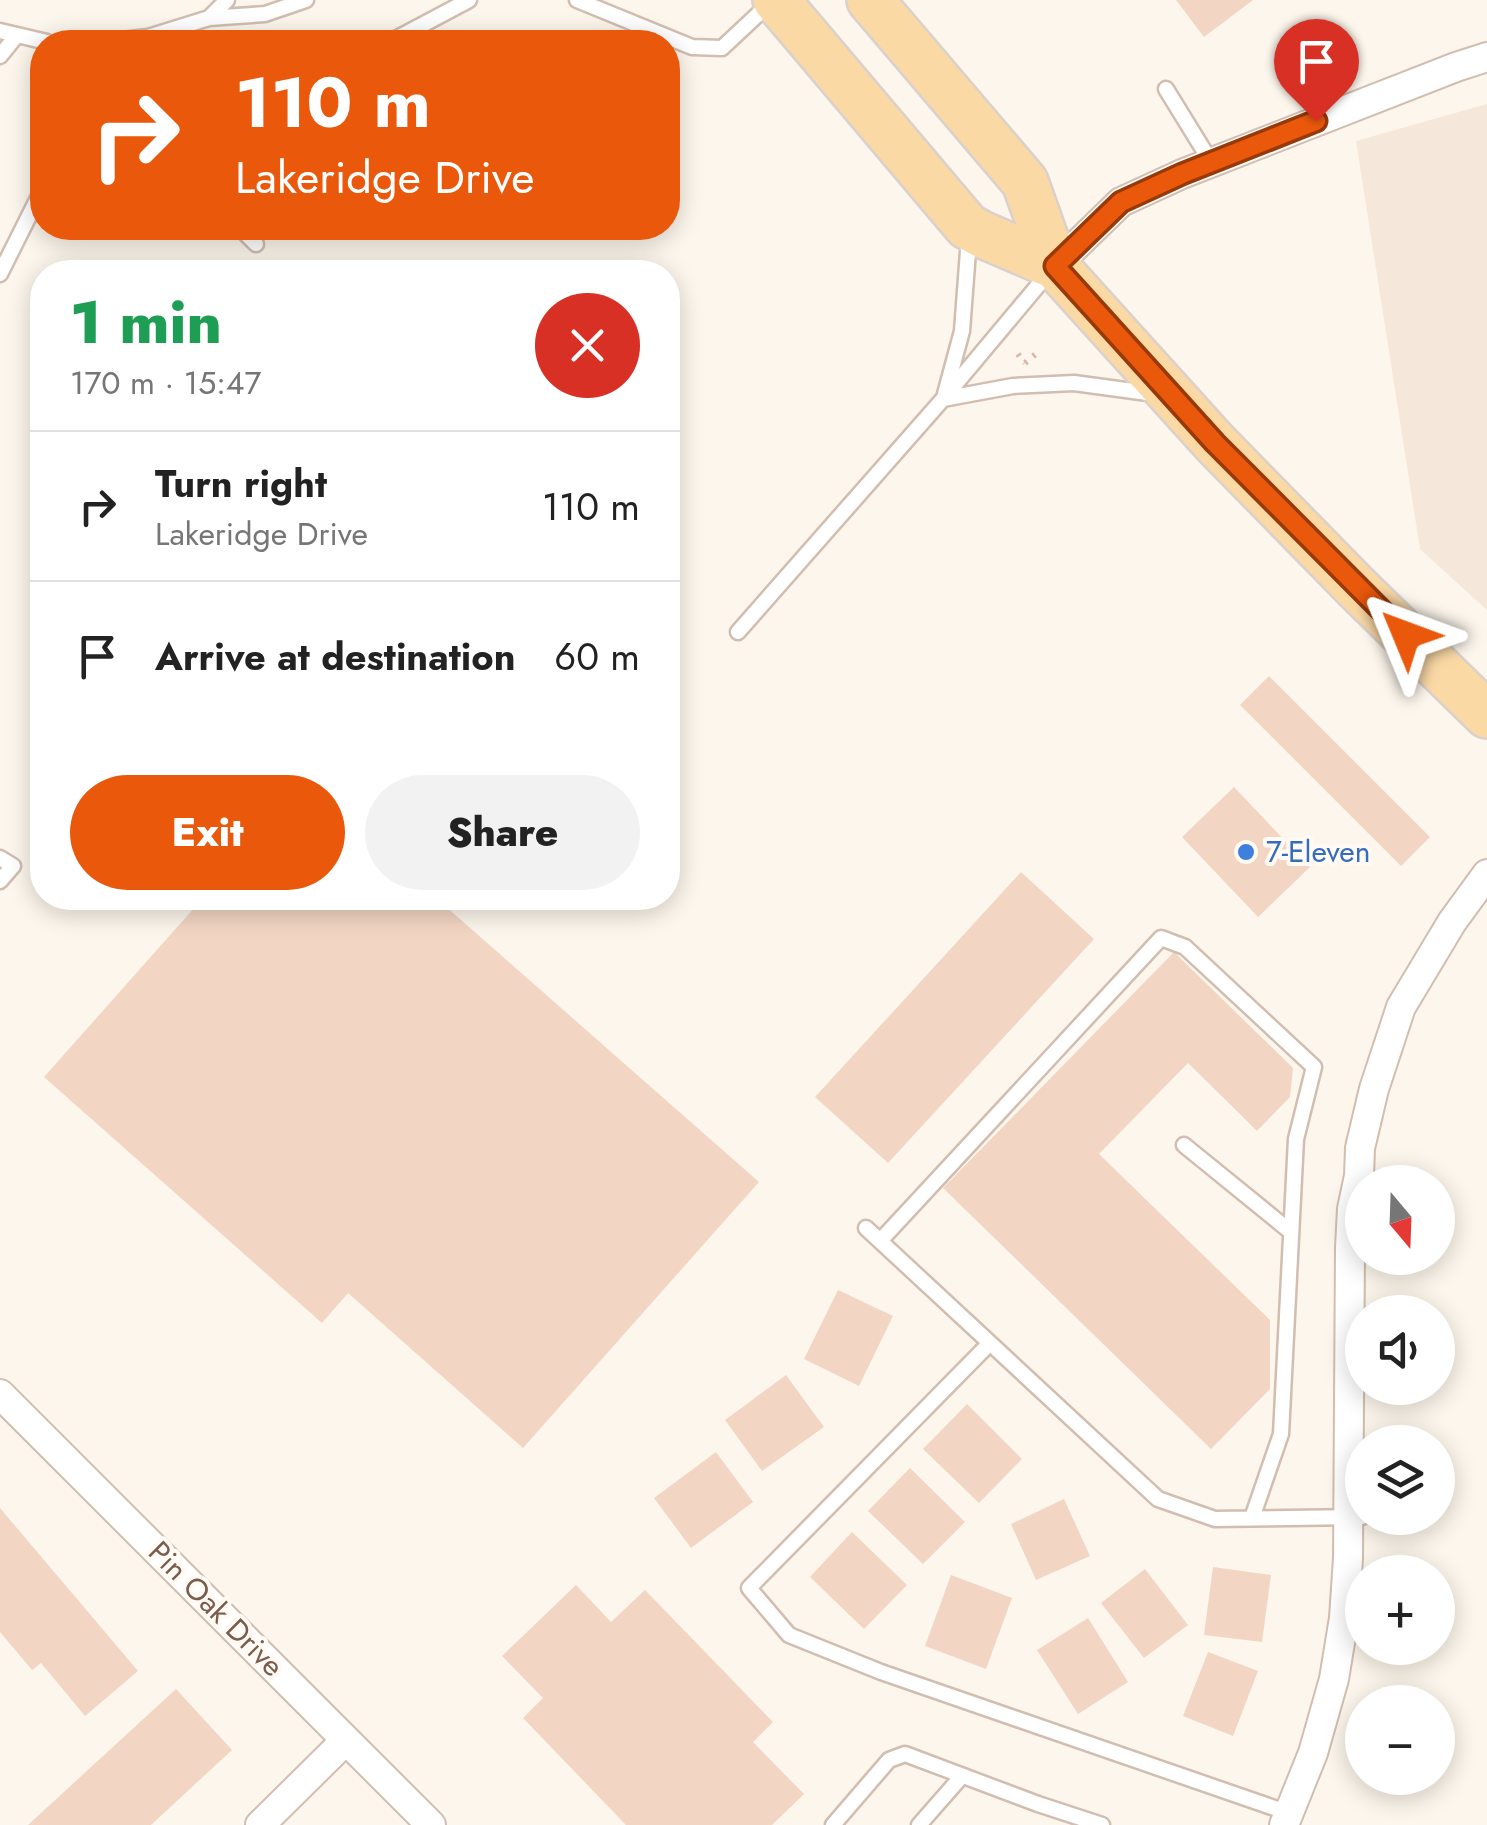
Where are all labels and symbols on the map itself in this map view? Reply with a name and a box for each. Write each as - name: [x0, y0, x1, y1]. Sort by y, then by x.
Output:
- pin: [1274, 19, 1359, 122]
- position arrow: [1354, 583, 1458, 687]
- place label: 7-Eleven: [1266, 830, 1370, 873]
- marker: 7-Eleven: [1235, 841, 1257, 863]
- north arrow: [1345, 1165, 1455, 1275]
- street label: Pin Oak Drive: [139, 1531, 294, 1686]

